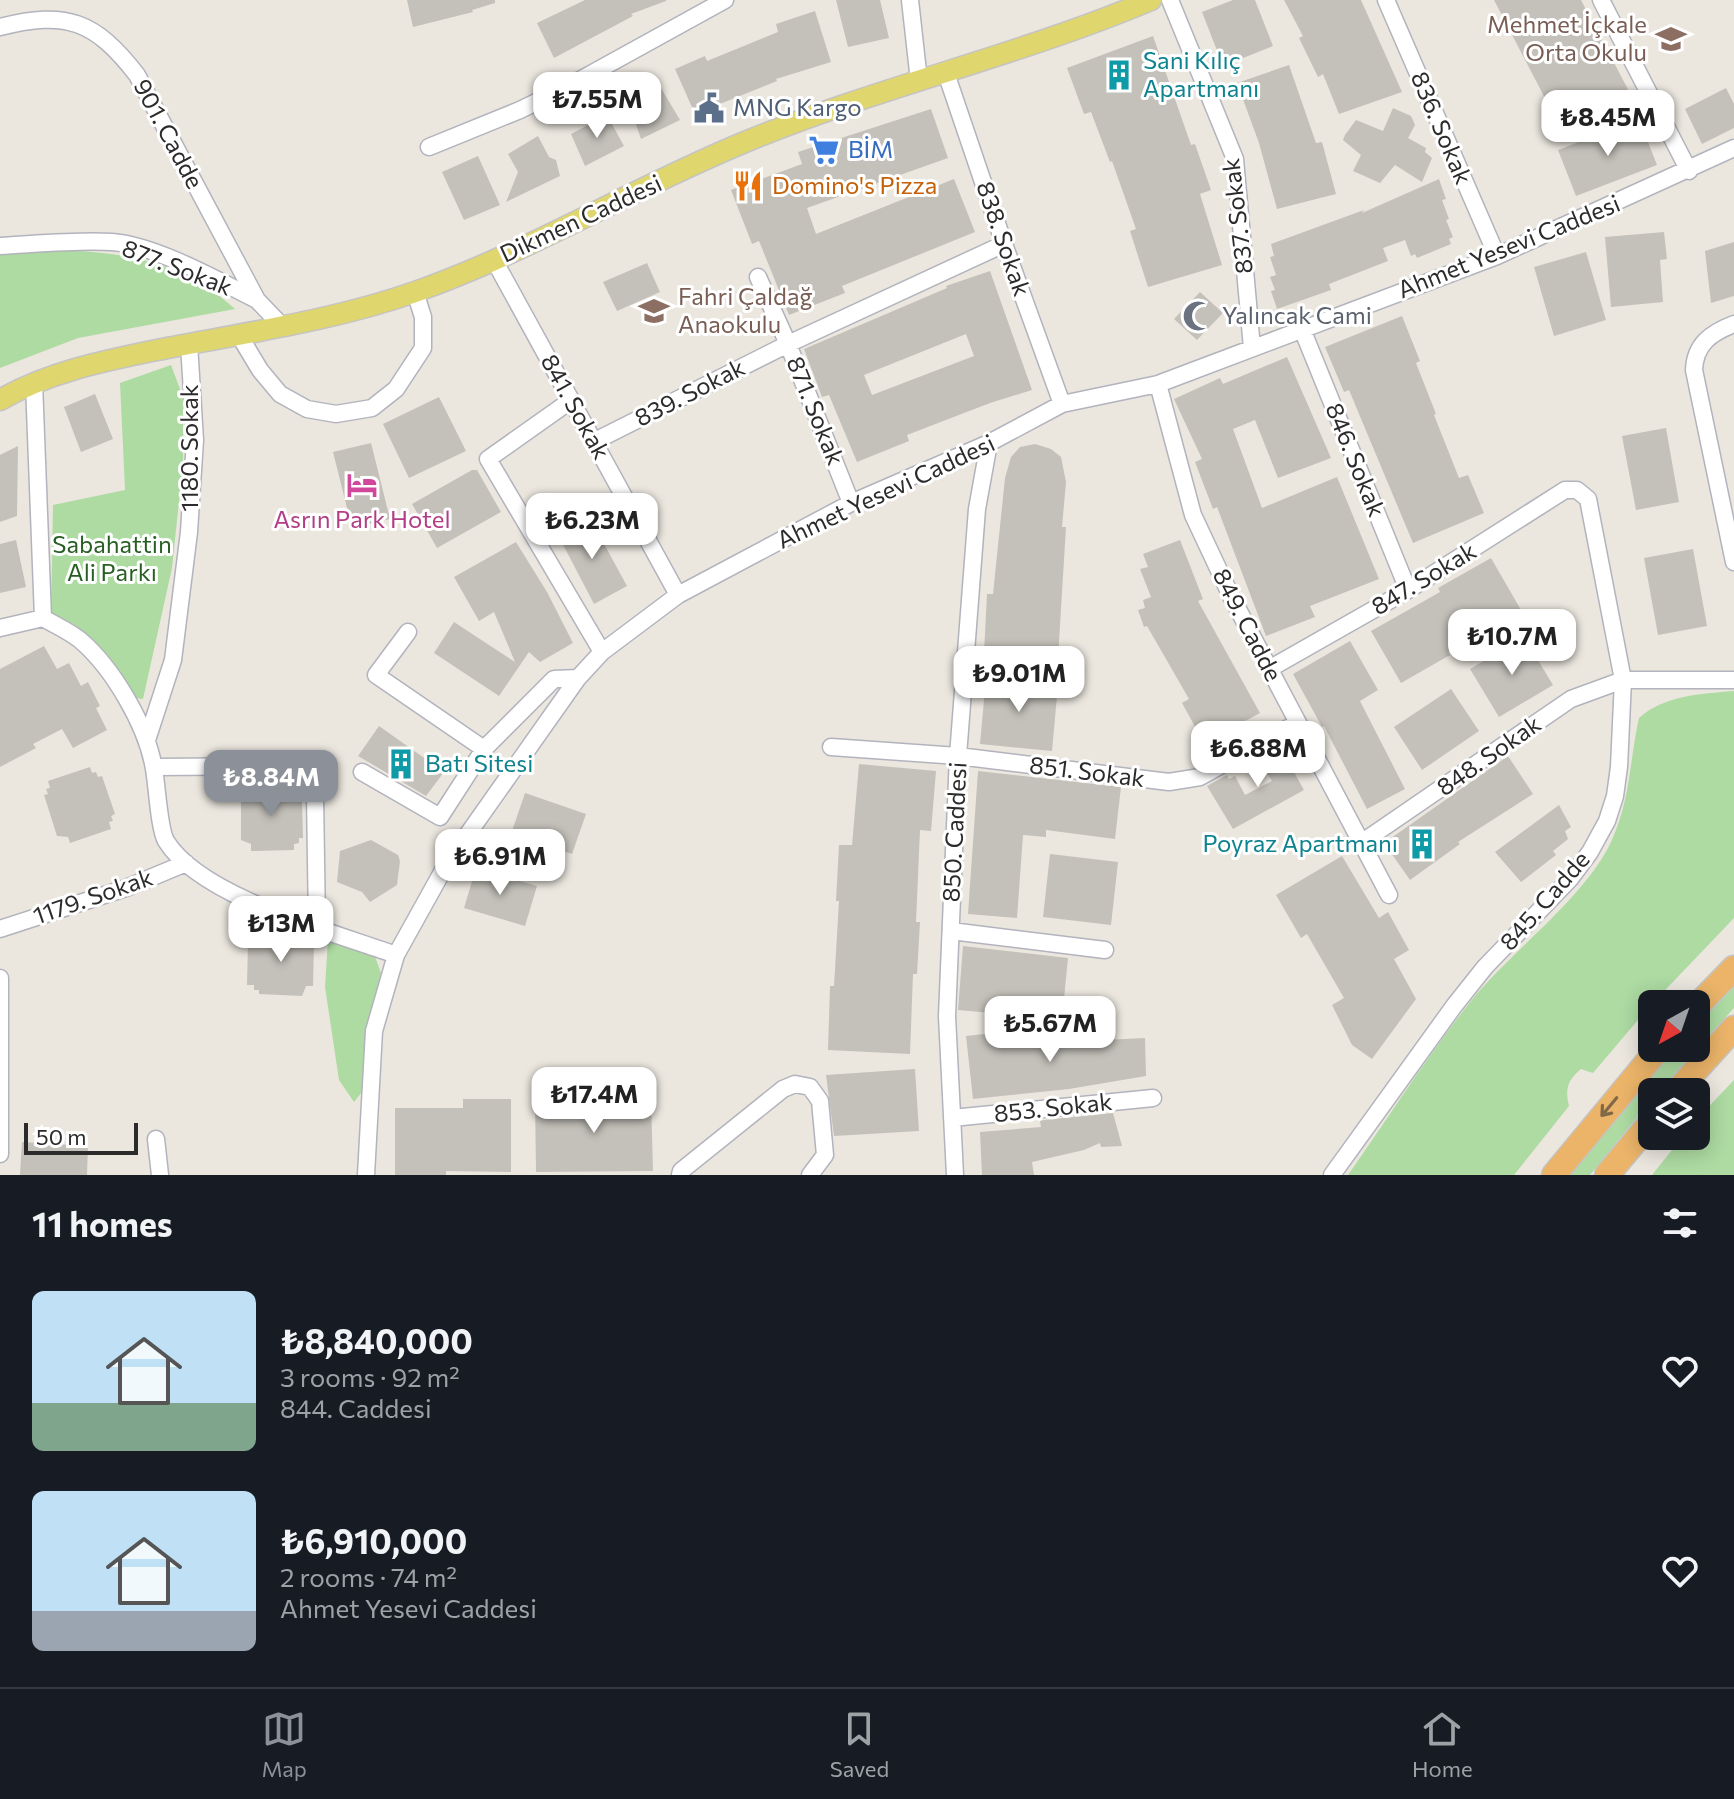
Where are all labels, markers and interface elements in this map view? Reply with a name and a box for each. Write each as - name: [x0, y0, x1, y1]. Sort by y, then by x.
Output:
- place label: Mehmet İçkale Orta Okulu: [1487, 9, 1647, 66]
- school or university icon: Mehmet İçkale Orta Okulu: [1654, 22, 1688, 56]
- place label: Sani Kılıç Apartmanı: [1143, 45, 1259, 102]
- building icon: Sani Kılıç Apartmanı: [1102, 58, 1136, 92]
- street label: 836. Sokak: [1406, 67, 1479, 188]
- pin: ₺7.55M: [532, 72, 662, 140]
- street label: 901. Cadde: [128, 73, 210, 193]
- text: ₺7.55M: [551, 82, 643, 113]
- pin: ₺8.45M: [1543, 90, 1673, 158]
- public building icon: MNG Kargo: [692, 91, 726, 125]
- place label: MNG Kargo: [733, 92, 862, 121]
- text: ₺8.45M: [1559, 100, 1657, 131]
- supermarket icon: BİM: [807, 133, 841, 167]
- place label: BİM: [848, 134, 893, 163]
- street label: 837. Sokak: [1215, 157, 1258, 276]
- street label: Dikmen Caddesi: [495, 167, 666, 268]
- restaurant icon: Domino's Pizza: [731, 169, 765, 203]
- place label: Domino's Pizza: [772, 170, 937, 199]
- street label: 838. Sokak: [971, 177, 1038, 300]
- street label: Ahmet Yesevi Caddesi: [1393, 188, 1624, 303]
- street label: 877. Sokak: [118, 232, 237, 301]
- place label: Fahri Çaldağ Anaokulu: [678, 281, 812, 338]
- school or university icon: Fahri Çaldağ Anaokulu: [637, 294, 671, 328]
- mosque icon: Yalıncak Cami: [1181, 299, 1215, 333]
- place label: Yalıncak Cami: [1222, 300, 1372, 329]
- street label: 841. Sokak: [536, 349, 617, 464]
- street label: 839. Sokak: [629, 352, 749, 432]
- street label: 871. Sokak: [781, 352, 851, 469]
- street label: 1180. Sokak: [174, 384, 203, 512]
- street label: 846. Sokak: [1320, 398, 1392, 521]
- street label: Ahmet Yesevi Caddesi: [772, 427, 999, 554]
- hotel icon: Asrın Park Hotel: [345, 468, 379, 502]
- pin: ₺6.23M: [527, 493, 657, 561]
- text: ₺6.23M: [544, 503, 640, 534]
- place label: Asrın Park Hotel: [274, 504, 450, 533]
- park label: Sabahattin Ali Parkı: [52, 529, 172, 586]
- street label: 847. Sokak: [1366, 535, 1481, 620]
- street label: 849. Cadde: [1208, 563, 1289, 686]
- pin: ₺10.7M: [1447, 609, 1577, 677]
- text: ₺10.7M: [1466, 619, 1558, 650]
- pin: ₺9.01M: [954, 646, 1084, 714]
- text: ₺9.01M: [972, 656, 1067, 687]
- street label: 848. Sokak: [1431, 708, 1546, 801]
- pin: ₺6.88M: [1193, 721, 1323, 789]
- text: ₺6.88M: [1209, 731, 1307, 762]
- building icon: Batı Sitesi: [384, 747, 418, 781]
- place label: Batı Sitesi: [425, 748, 533, 777]
- street label: 851. Sokak: [1028, 749, 1146, 792]
- pin: ₺8.84M: [206, 750, 336, 818]
- text: ₺8.84M: [222, 760, 320, 791]
- street label: 850. Caddesi: [935, 761, 972, 903]
- building icon: Poyraz Apartmanı: [1405, 827, 1439, 861]
- place label: Poyraz Apartmanı: [1202, 828, 1398, 857]
- pin: ₺6.91M: [435, 829, 565, 897]
- text: ₺6.91M: [453, 839, 547, 870]
- street label: 845. Cadde: [1493, 844, 1595, 956]
- street label: 1179. Sokak: [29, 862, 156, 930]
- pin: ₺13M: [234, 896, 328, 964]
- text: ₺13M: [246, 906, 316, 937]
- north arrow: [1638, 990, 1710, 1062]
- map controls: [1638, 990, 1710, 1150]
- pin: ₺5.67M: [985, 996, 1115, 1064]
- text: ₺5.67M: [1003, 1006, 1097, 1037]
- pin: ₺17.4M: [529, 1067, 659, 1135]
- text: ₺17.4M: [550, 1077, 638, 1108]
- button: layers: [1638, 1078, 1710, 1150]
- street label: 853. Sokak: [992, 1086, 1113, 1127]
- one-way arrow: [1600, 1096, 1618, 1117]
- scale bar: [24, 1119, 138, 1155]
- text: 50 m: [36, 1123, 86, 1150]
- icon: filters: [1658, 1201, 1702, 1245]
- text: 11 homes: [32, 1202, 173, 1244]
- text: ₺8,840,000: [280, 1319, 473, 1361]
- icon: home: [96, 1323, 192, 1419]
- icon: heart: [1658, 1349, 1702, 1393]
- text: 3 rooms · 92 m²: [280, 1361, 460, 1392]
- text: 844. Caddesi: [280, 1392, 432, 1423]
- text: ₺6,910,000: [280, 1519, 467, 1561]
- icon: home: [96, 1523, 192, 1619]
- icon: heart: [1658, 1549, 1702, 1593]
- text: 2 rooms · 74 m²: [280, 1561, 457, 1592]
- text: Ahmet Yesevi Caddesi: [280, 1592, 537, 1623]
- tab: Map: [261, 1707, 307, 1782]
- tab: Saved: [830, 1707, 889, 1782]
- tab: Home: [1412, 1707, 1473, 1782]

